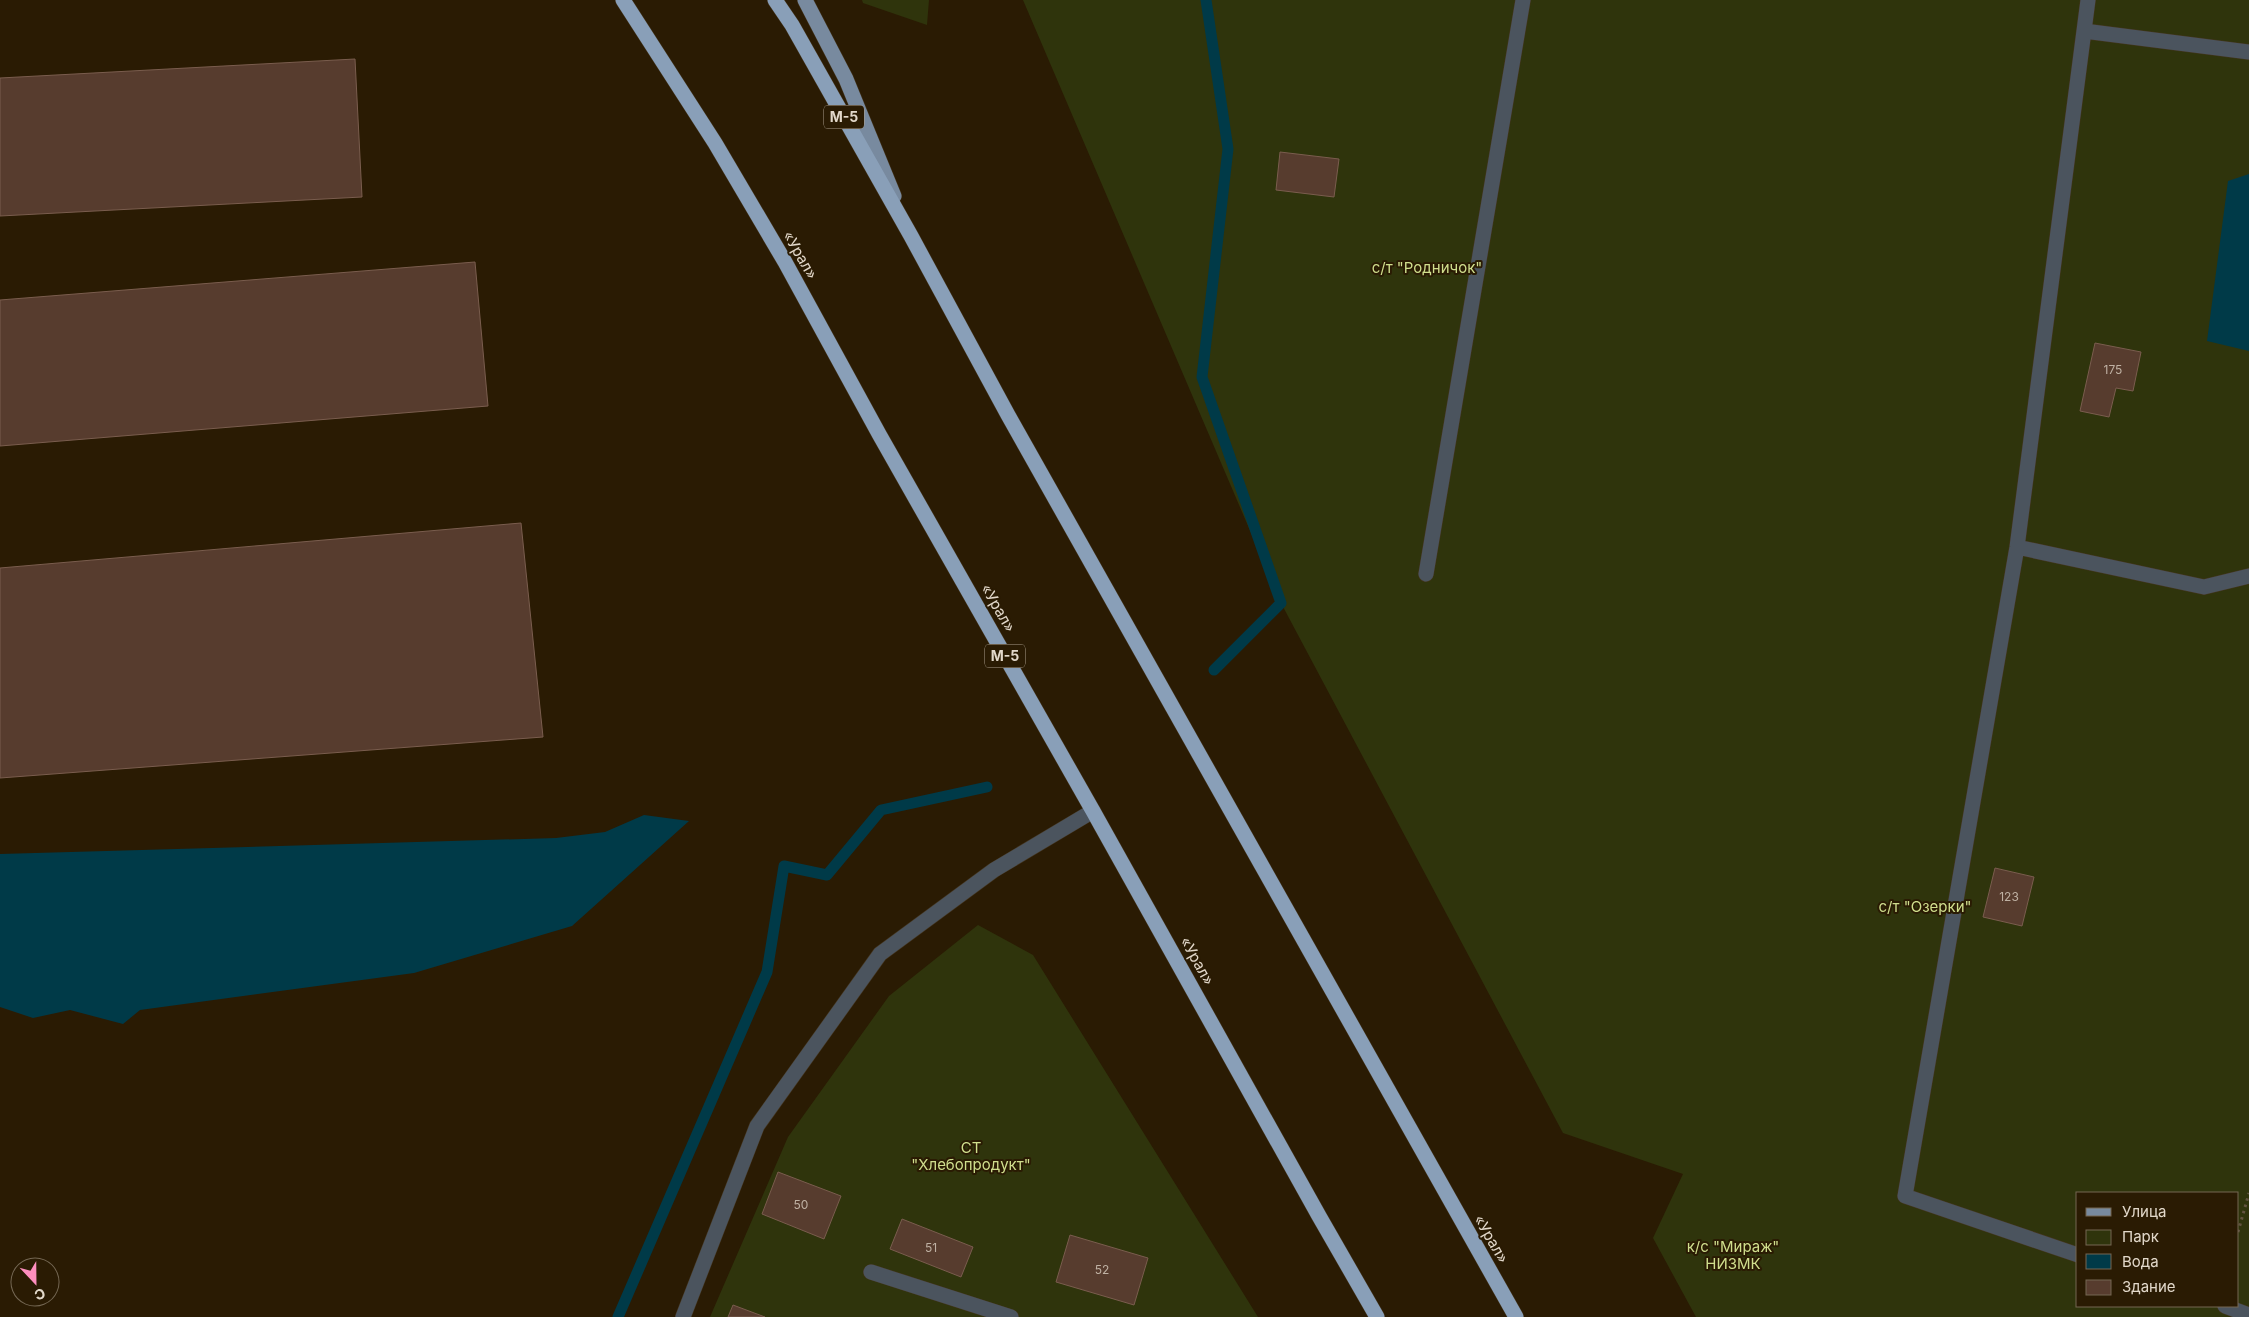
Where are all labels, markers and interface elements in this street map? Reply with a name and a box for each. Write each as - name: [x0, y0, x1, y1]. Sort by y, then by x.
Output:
- road number: М-5: [824, 105, 864, 128]
- street label: «Урал»: [779, 227, 822, 282]
- park label: с/т "Родничок": [1372, 258, 1482, 277]
- house number: 175: [2104, 362, 2122, 377]
- street label: «Урал»: [977, 580, 1020, 635]
- road number: М-5: [985, 644, 1025, 668]
- house number: 123: [1999, 889, 2019, 904]
- park label: с/т "Озерки": [1879, 897, 1971, 916]
- street label: «Урал»: [1176, 933, 1219, 988]
- park label: СТ "Хлебопродукт": [911, 1138, 1031, 1174]
- legend: [2076, 1192, 2239, 1307]
- house number: 50: [794, 1197, 808, 1212]
- text: Улица: [2122, 1202, 2166, 1221]
- street label: «Урал»: [1470, 1211, 1513, 1266]
- text: Парк: [2122, 1227, 2159, 1246]
- park label: к/с "Мираж" НИЗМК: [1687, 1237, 1779, 1273]
- house number: 51: [925, 1240, 937, 1255]
- text: Вода: [2122, 1252, 2159, 1271]
- north arrow: [10, 1257, 60, 1307]
- house number: 52: [1095, 1262, 1109, 1277]
- text: Здание: [2122, 1277, 2176, 1296]
- text: С: [32, 1285, 48, 1304]

